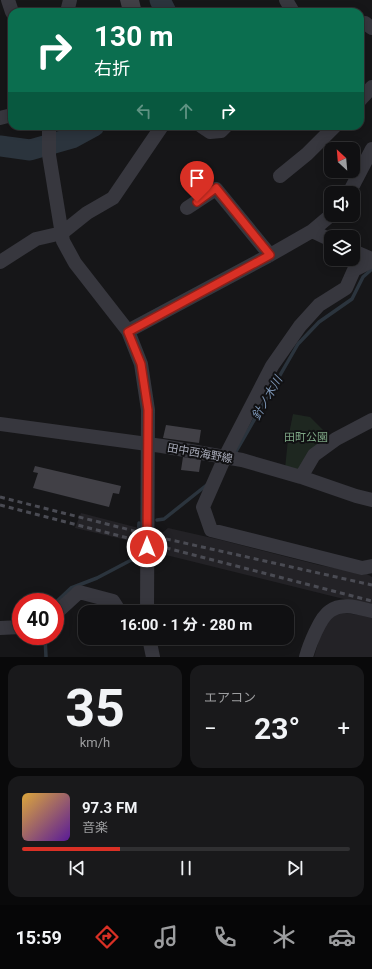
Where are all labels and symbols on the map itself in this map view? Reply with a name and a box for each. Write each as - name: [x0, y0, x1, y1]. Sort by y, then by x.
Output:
- north arrow: [324, 142, 360, 178]
- pin: [180, 161, 214, 202]
- water label: 針ノ木川: [249, 372, 286, 422]
- park label: 田町公園: [284, 431, 328, 444]
- street label: 田中西海野線: [166, 441, 234, 466]
- position arrow: [126, 526, 168, 568]
- speed limit sign: 40: [12, 593, 64, 645]

